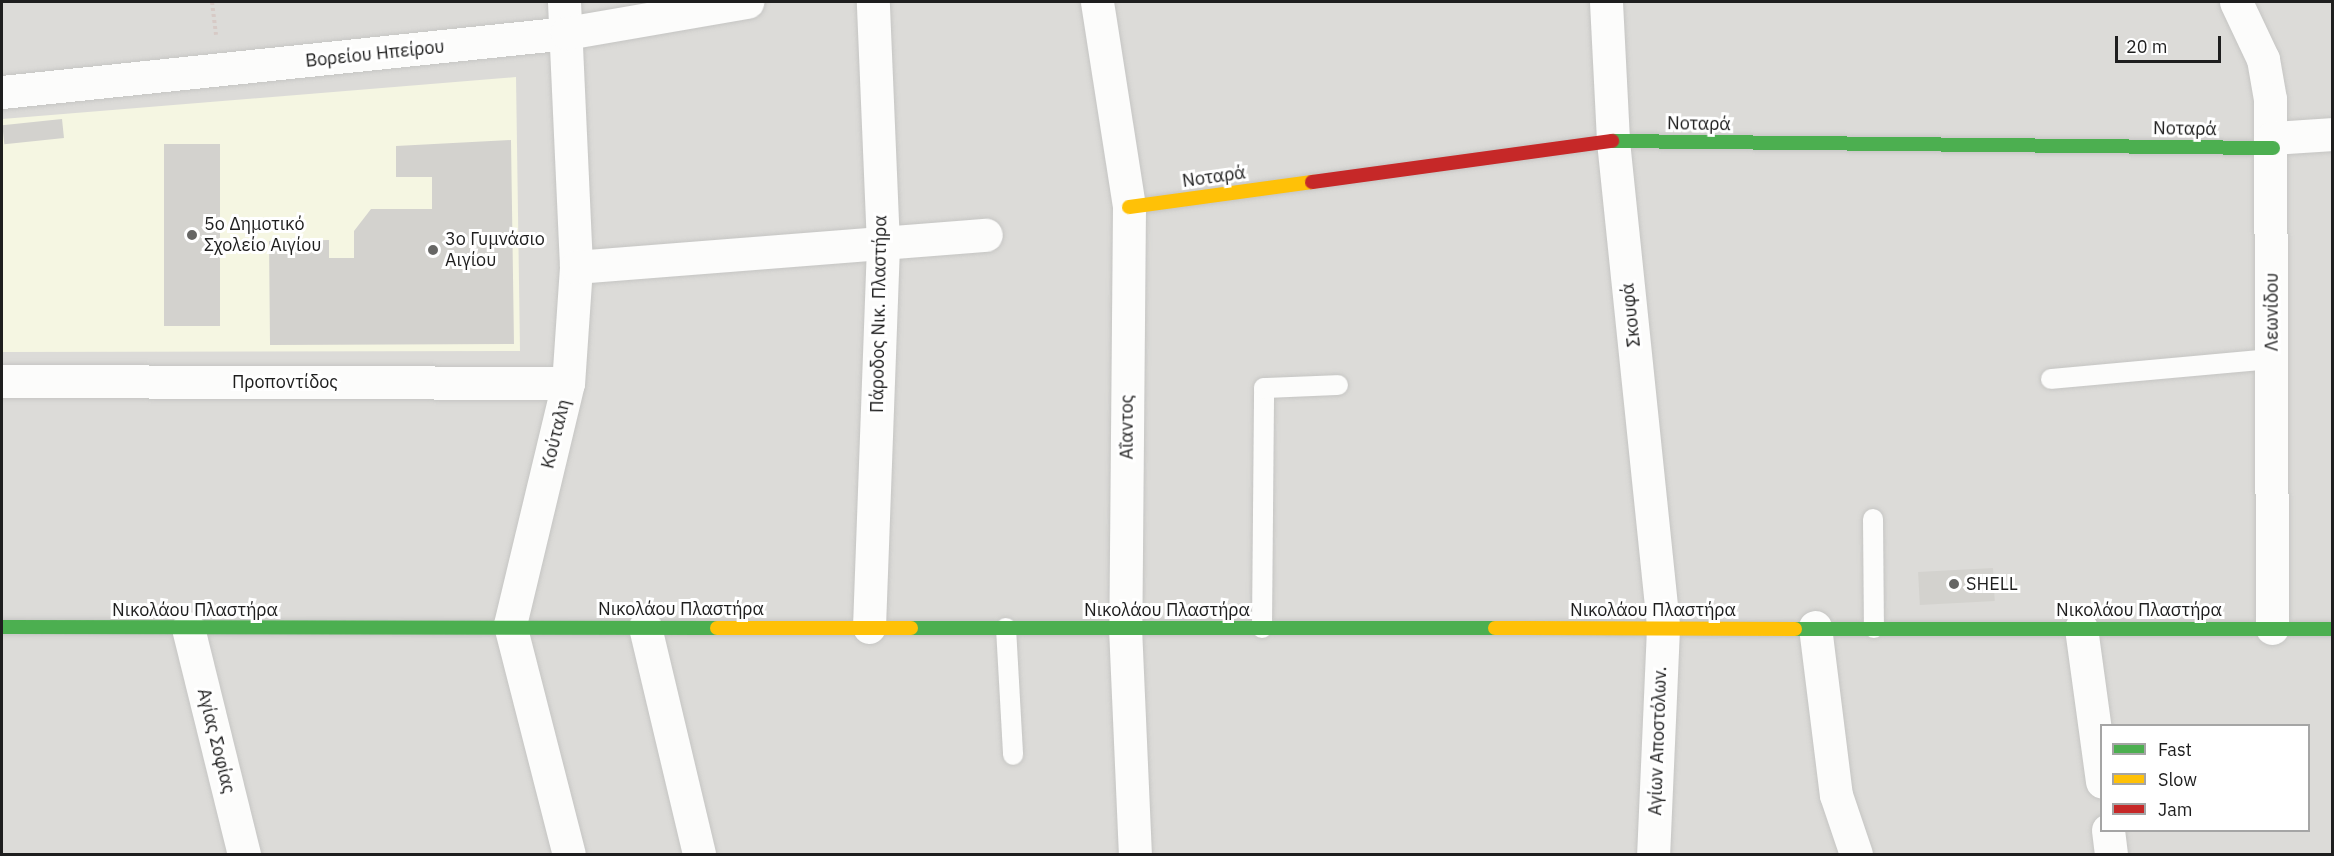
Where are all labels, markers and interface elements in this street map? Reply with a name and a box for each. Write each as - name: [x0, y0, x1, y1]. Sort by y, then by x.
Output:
- scale bar: [2118, 24, 2224, 62]
- text: 20 m: [2126, 35, 2168, 58]
- street label: Βορείου Ηπείρου: [304, 36, 446, 72]
- street label: Νοταρά: [1667, 113, 1731, 135]
- street label: Νοταρά: [2153, 118, 2217, 140]
- street label: Νοταρά: [1181, 162, 1247, 192]
- place label: 5ο Δημοτικό Σχολείο Αιγίου: [204, 214, 322, 256]
- street label: Πάροδος Νικ. Πλαστήρα: [866, 215, 892, 413]
- marker: 5ο Δημοτικό Σχολείο Αιγίου: [185, 228, 199, 242]
- place label: 3ο Γυμνάσιο Αιγίου: [445, 229, 545, 272]
- marker: 3ο Γυμνάσιο Αιγίου: [426, 243, 440, 257]
- street label: Λεωνίδου: [2261, 273, 2283, 351]
- street label: Σκουφά: [1617, 282, 1645, 348]
- street label: Προποντίδος: [232, 371, 338, 393]
- street label: Αΐαντος: [1116, 394, 1138, 460]
- street label: Κούταλη: [537, 397, 575, 471]
- place label: SHELL: [1966, 573, 2018, 595]
- marker: SHELL: [1947, 577, 1961, 591]
- street label: Νικολάου Πλαστήρα: [598, 598, 764, 620]
- street label: Νικολάου Πλαστήρα: [112, 599, 278, 621]
- street label: Νικολάου Πλαστήρα: [1084, 599, 1250, 621]
- street label: Νικολάου Πλαστήρα: [1570, 599, 1736, 621]
- street label: Νικολάου Πλαστήρα: [2056, 599, 2222, 621]
- street label: Αγίων Αποστόλων.: [1645, 666, 1671, 816]
- street label: Αγίας Σοφίας: [193, 686, 239, 796]
- legend: [2100, 724, 2310, 832]
- text: Fast: [2158, 738, 2192, 761]
- text: Slow: [2158, 768, 2197, 791]
- text: Jam: [2158, 798, 2193, 821]

